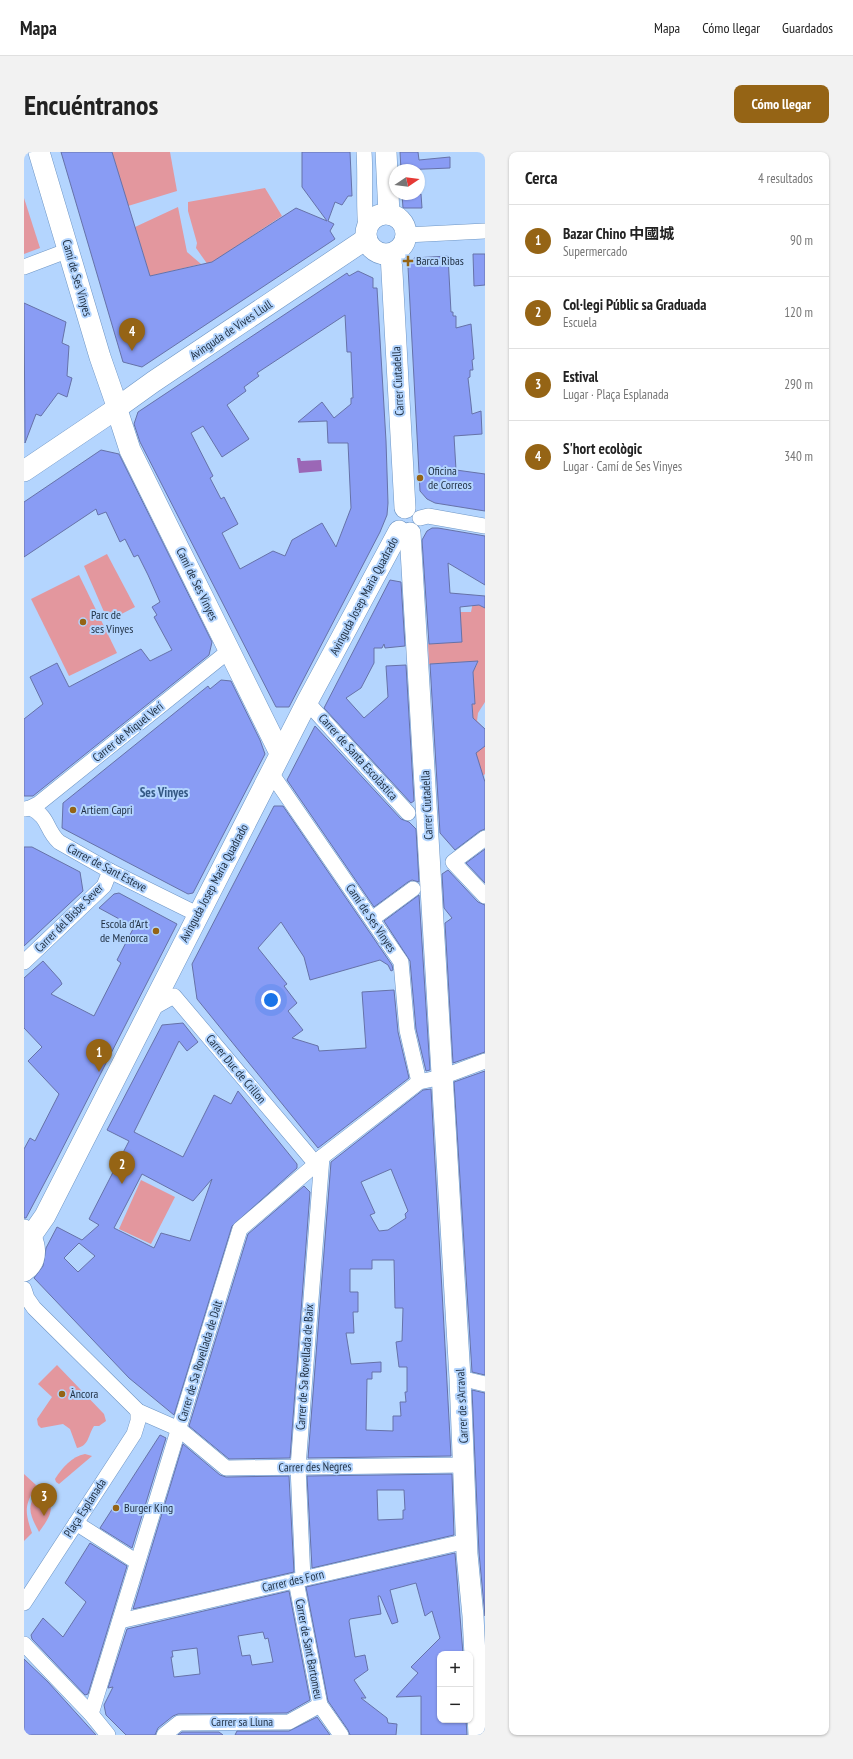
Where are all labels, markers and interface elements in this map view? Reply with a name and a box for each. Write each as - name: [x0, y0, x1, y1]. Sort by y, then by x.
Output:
- text: Mapa: [20, 16, 57, 40]
- text: Mapa: [654, 19, 680, 37]
- text: Cómo llegar: [702, 19, 760, 37]
- text: Guardados: [782, 19, 833, 37]
- button: Cómo llegar: [734, 85, 829, 123]
- text: Encuéntranos: [24, 86, 158, 123]
- north arrow: [389, 164, 425, 200]
- text: Cerca: [525, 167, 558, 189]
- text: 4 resultados: [758, 170, 813, 187]
- text: Bazar Chino 中國城: [563, 224, 674, 243]
- text: 1: [535, 232, 541, 249]
- text: 90 m: [790, 232, 813, 249]
- street label: Camí de Ses Vinyes: [59, 238, 96, 318]
- text: Supermercado: [563, 243, 627, 260]
- place label: Barca Ribas: [416, 253, 464, 268]
- marker: Barca Ribas: [403, 256, 413, 266]
- text: Col·legi Públic sa Graduada: [563, 295, 706, 314]
- street label: Avinguda de Vives Llull: [187, 296, 275, 363]
- text: 2: [535, 304, 541, 321]
- text: 120 m: [784, 304, 813, 321]
- text: Escuela: [563, 314, 597, 331]
- pin: 4: [119, 318, 145, 351]
- street label: Carrer Ciutadella: [388, 346, 407, 416]
- text: Estival: [563, 367, 598, 386]
- text: 3: [535, 376, 541, 393]
- text: 290 m: [784, 376, 813, 393]
- text: Lugar · Plaça Esplanada: [563, 386, 669, 403]
- text: S'hort ecològic: [563, 439, 642, 458]
- text: 4: [535, 448, 541, 465]
- text: 340 m: [784, 448, 813, 465]
- text: Lugar · Camí de Ses Vinyes: [563, 458, 682, 475]
- place label: Oficina de Correos: [428, 463, 472, 492]
- marker: Oficina de Correos: [415, 473, 425, 483]
- street label: Avinguda Josep Maria Quadrado: [326, 534, 401, 657]
- street label: Camí de Ses Vinyes: [173, 545, 222, 623]
- place label: Parc de ses Vinyes: [91, 607, 133, 636]
- marker: Parc de ses Vinyes: [78, 617, 88, 627]
- street label: Carrer de Miquel Verí: [89, 698, 166, 765]
- street label: Carrer de Santa Escolàstica: [316, 710, 401, 803]
- street label: Carrer Ciutadella: [417, 770, 436, 840]
- district label: Ses Vinyes: [140, 784, 189, 801]
- place label: Artiem Capri: [81, 802, 133, 817]
- marker: Artiem Capri: [68, 805, 78, 815]
- street label: Avinguda Josep Maria Quadrado: [176, 821, 251, 944]
- street label: Carrer de Sant Esteve: [65, 840, 150, 895]
- street label: Carrer del Bisbe Sever: [31, 880, 107, 955]
- street label: Camí de Ses Vinyes: [343, 881, 400, 955]
- place label: Escola d'Art de Menorca: [100, 916, 149, 945]
- marker: Escola d'Art de Menorca: [151, 926, 161, 936]
- your location: [261, 990, 281, 1010]
- street label: Carrer Duc de Crillon: [203, 1031, 270, 1106]
- pin: 1: [86, 1039, 112, 1072]
- pin: 2: [109, 1151, 135, 1184]
- street label: Carrer de Sa Rovellada de Dalt: [174, 1298, 225, 1423]
- street label: Carrer de Sa Rovellada de Baix: [293, 1303, 316, 1430]
- street label: Carrer de s'Arraval: [452, 1368, 471, 1444]
- place label: Àncora: [70, 1386, 98, 1401]
- marker: Àncora: [57, 1389, 67, 1399]
- street label: Carrer des Negres: [278, 1458, 352, 1475]
- street label: Plaça Esplanada: [60, 1476, 109, 1540]
- pin: 3: [31, 1483, 57, 1516]
- place label: Burger King: [124, 1500, 173, 1515]
- marker: Burger King: [111, 1503, 121, 1513]
- street label: Carrer des Forn: [261, 1566, 325, 1595]
- street label: Carrer de Sant Bartomeu: [292, 1598, 327, 1700]
- map controls: [437, 1651, 473, 1723]
- button: +: [437, 1651, 473, 1687]
- button: −: [437, 1687, 473, 1723]
- street label: Carrer sa Lluna: [211, 1714, 273, 1729]

